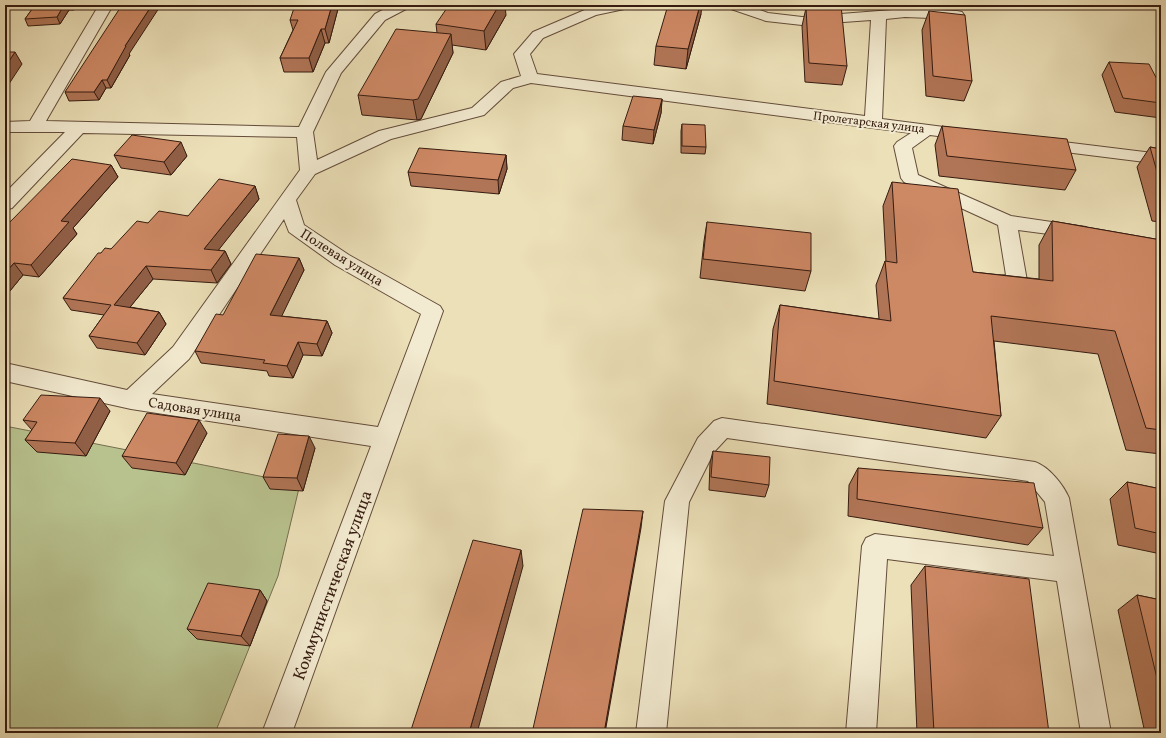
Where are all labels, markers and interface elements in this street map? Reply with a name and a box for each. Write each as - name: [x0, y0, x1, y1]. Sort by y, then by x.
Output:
- street label: Пролетарская улица: [812, 108, 926, 138]
- street label: Полевая улица: [296, 225, 386, 291]
- street label: Садовая улица: [147, 394, 243, 427]
- street label: Коммунистическая улица: [288, 487, 378, 684]

